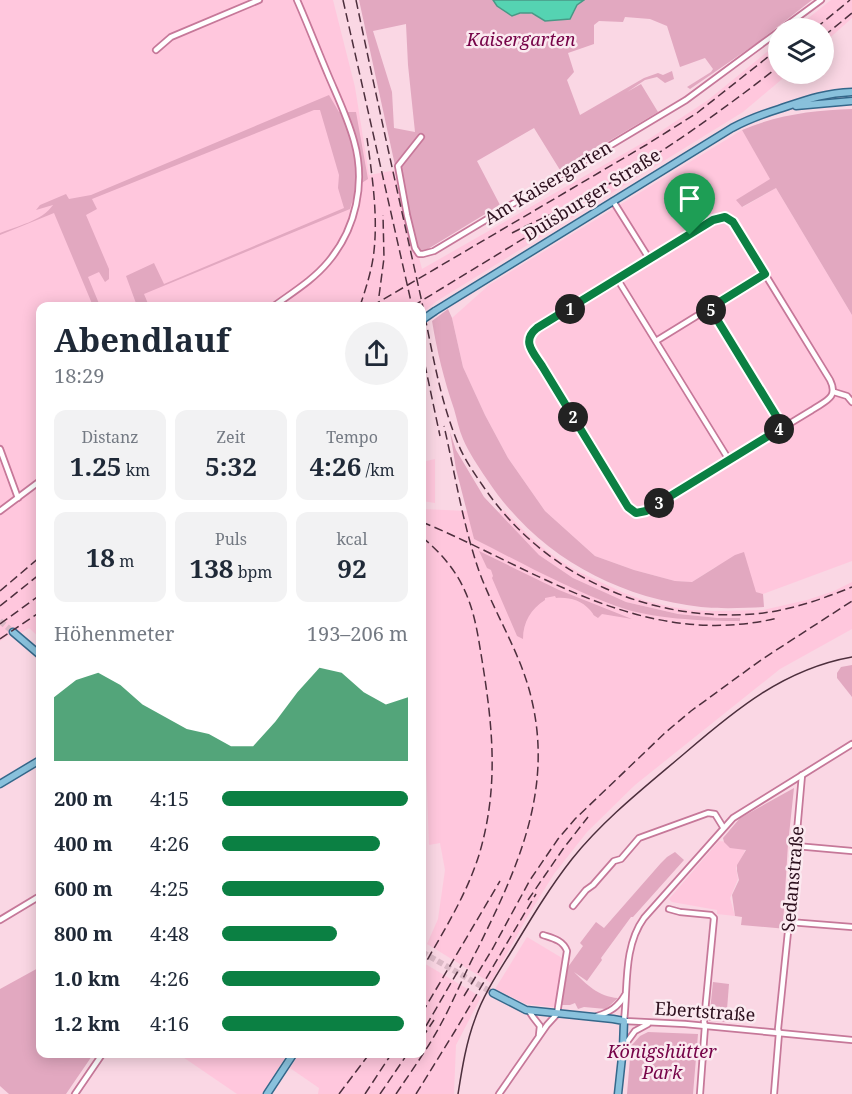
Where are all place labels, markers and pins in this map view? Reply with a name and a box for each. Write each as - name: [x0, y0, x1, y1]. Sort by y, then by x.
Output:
- pin: [664, 173, 715, 235]
- pin: 1: [555, 294, 585, 324]
- pin: 5: [696, 295, 726, 325]
- pin: 2: [558, 402, 588, 432]
- pin: 4: [764, 414, 794, 444]
- pin: 3: [644, 488, 674, 518]

